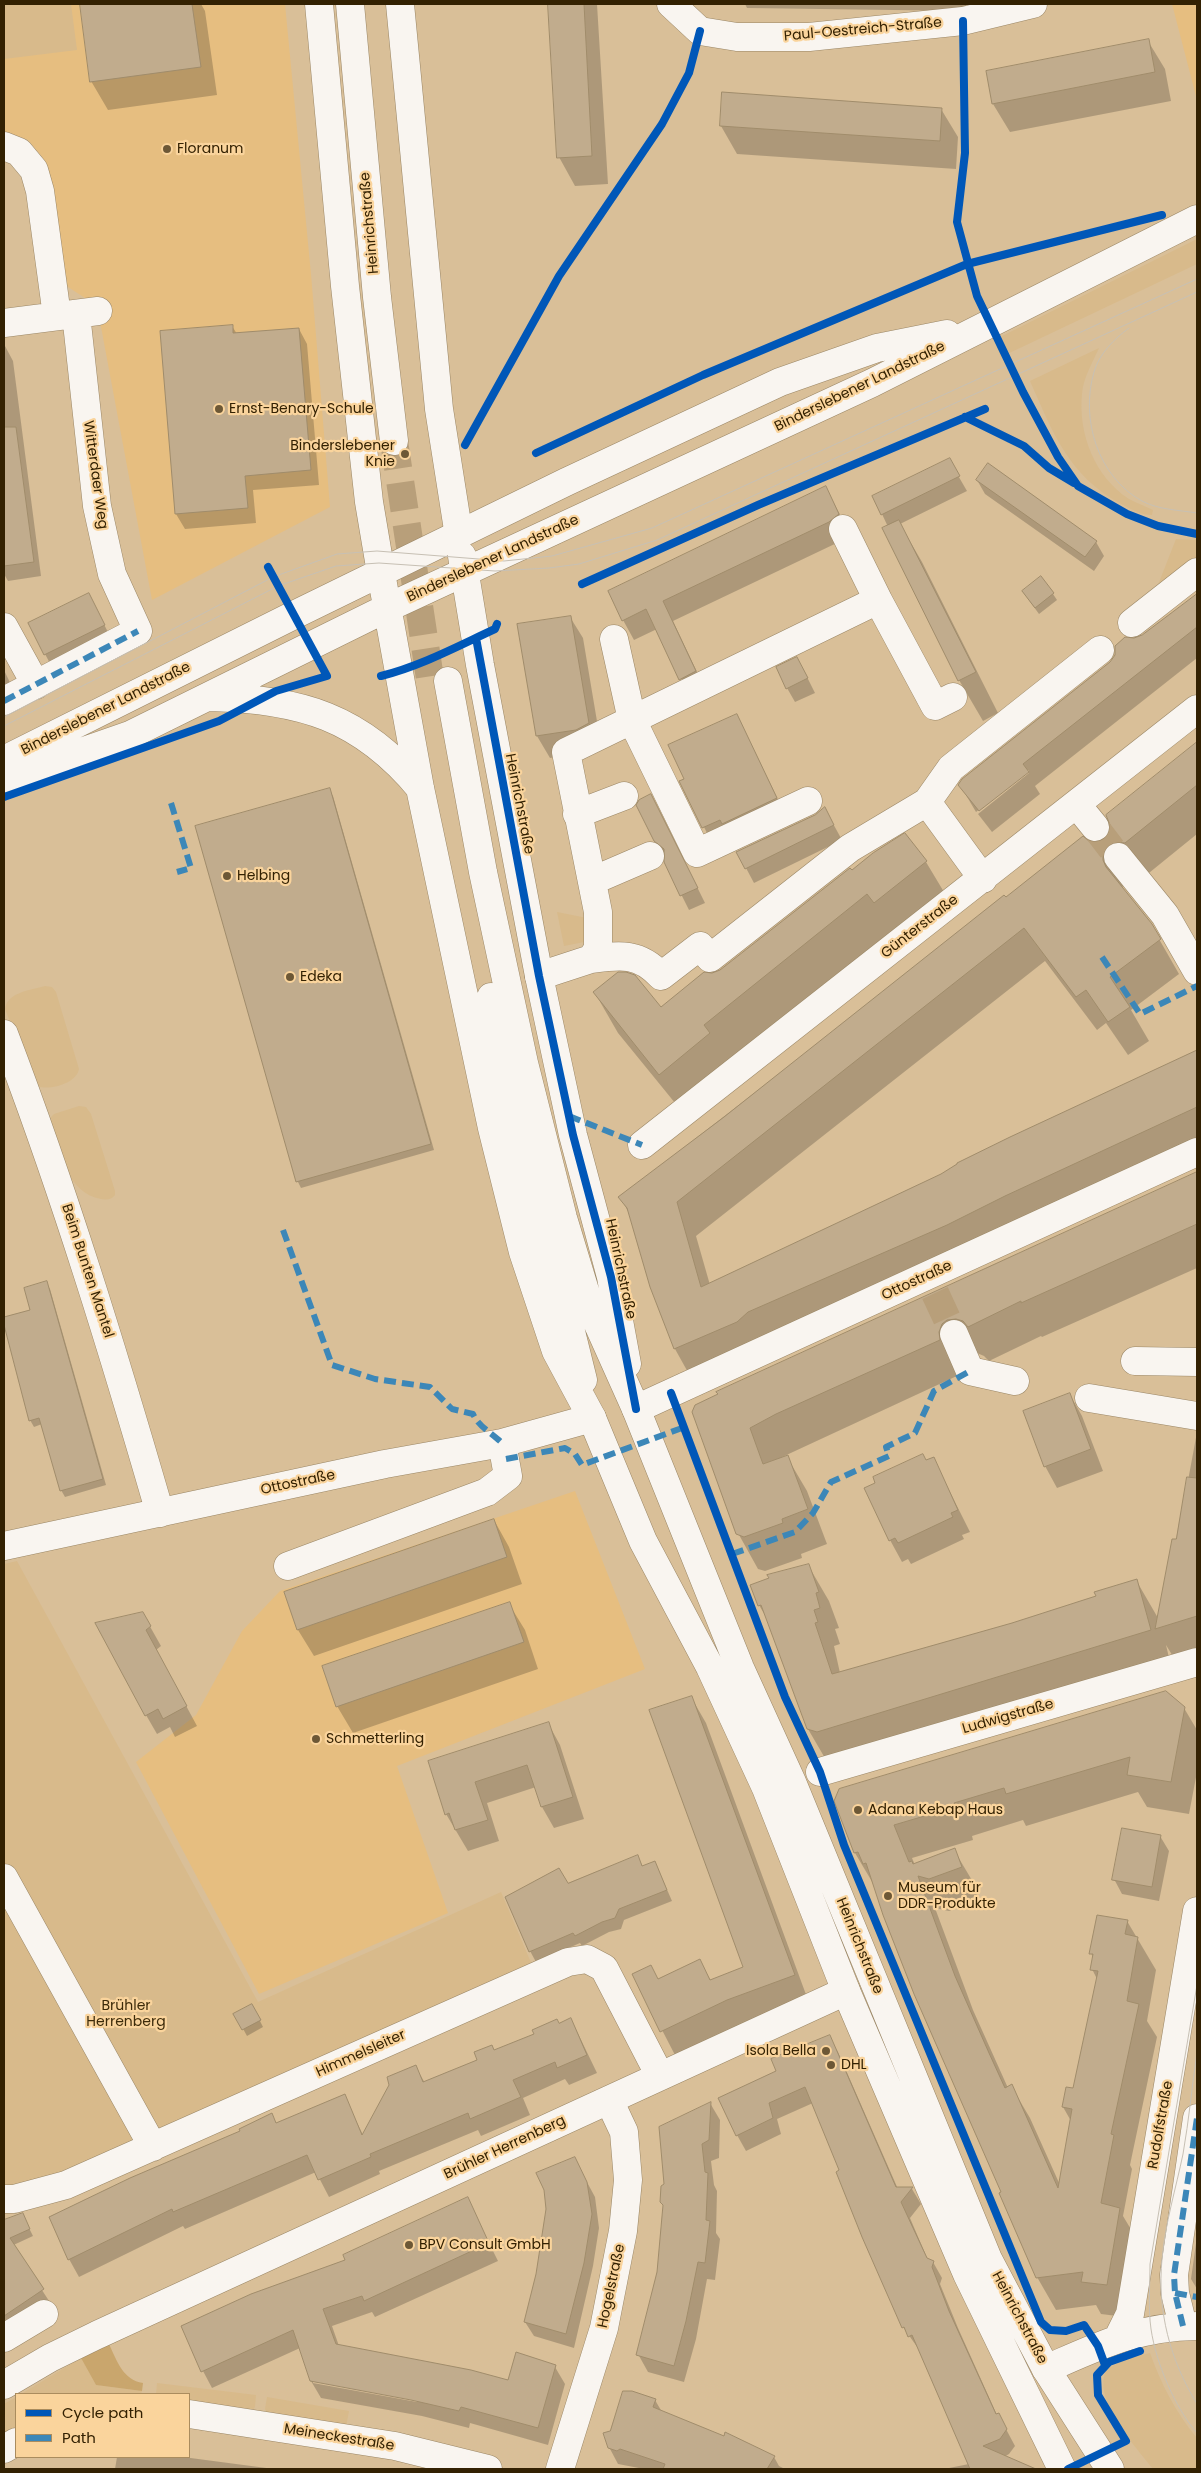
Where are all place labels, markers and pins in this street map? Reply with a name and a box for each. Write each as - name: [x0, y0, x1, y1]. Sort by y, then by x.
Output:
- place label: Floranum: [177, 141, 243, 157]
- marker: Floranum: [161, 143, 173, 155]
- place label: Ernst-Benary-Schule: [229, 401, 374, 417]
- marker: Ernst-Benary-Schule: [213, 403, 225, 415]
- place label: Binderslebener Knie: [290, 438, 395, 471]
- marker: Binderslebener Knie: [399, 448, 411, 460]
- place label: Helbing: [237, 868, 290, 884]
- marker: Helbing: [221, 870, 233, 882]
- place label: Edeka: [300, 969, 342, 985]
- marker: Edeka: [284, 971, 296, 983]
- place label: Schmetterling: [326, 1731, 424, 1747]
- marker: Schmetterling: [310, 1733, 322, 1745]
- place label: Adana Kebap Haus: [868, 1802, 1003, 1818]
- marker: Adana Kebap Haus: [852, 1804, 864, 1816]
- place label: Museum für DDR-Produkte: [898, 1880, 996, 1912]
- marker: Museum für DDR-Produkte: [882, 1890, 894, 1902]
- place label: Isola Bella: [746, 2043, 816, 2059]
- marker: Isola Bella: [820, 2045, 832, 2057]
- place label: DHL: [841, 2057, 867, 2073]
- marker: DHL: [825, 2059, 837, 2071]
- place label: BPV Consult GmbH: [419, 2237, 551, 2253]
- marker: BPV Consult GmbH: [403, 2239, 415, 2251]

